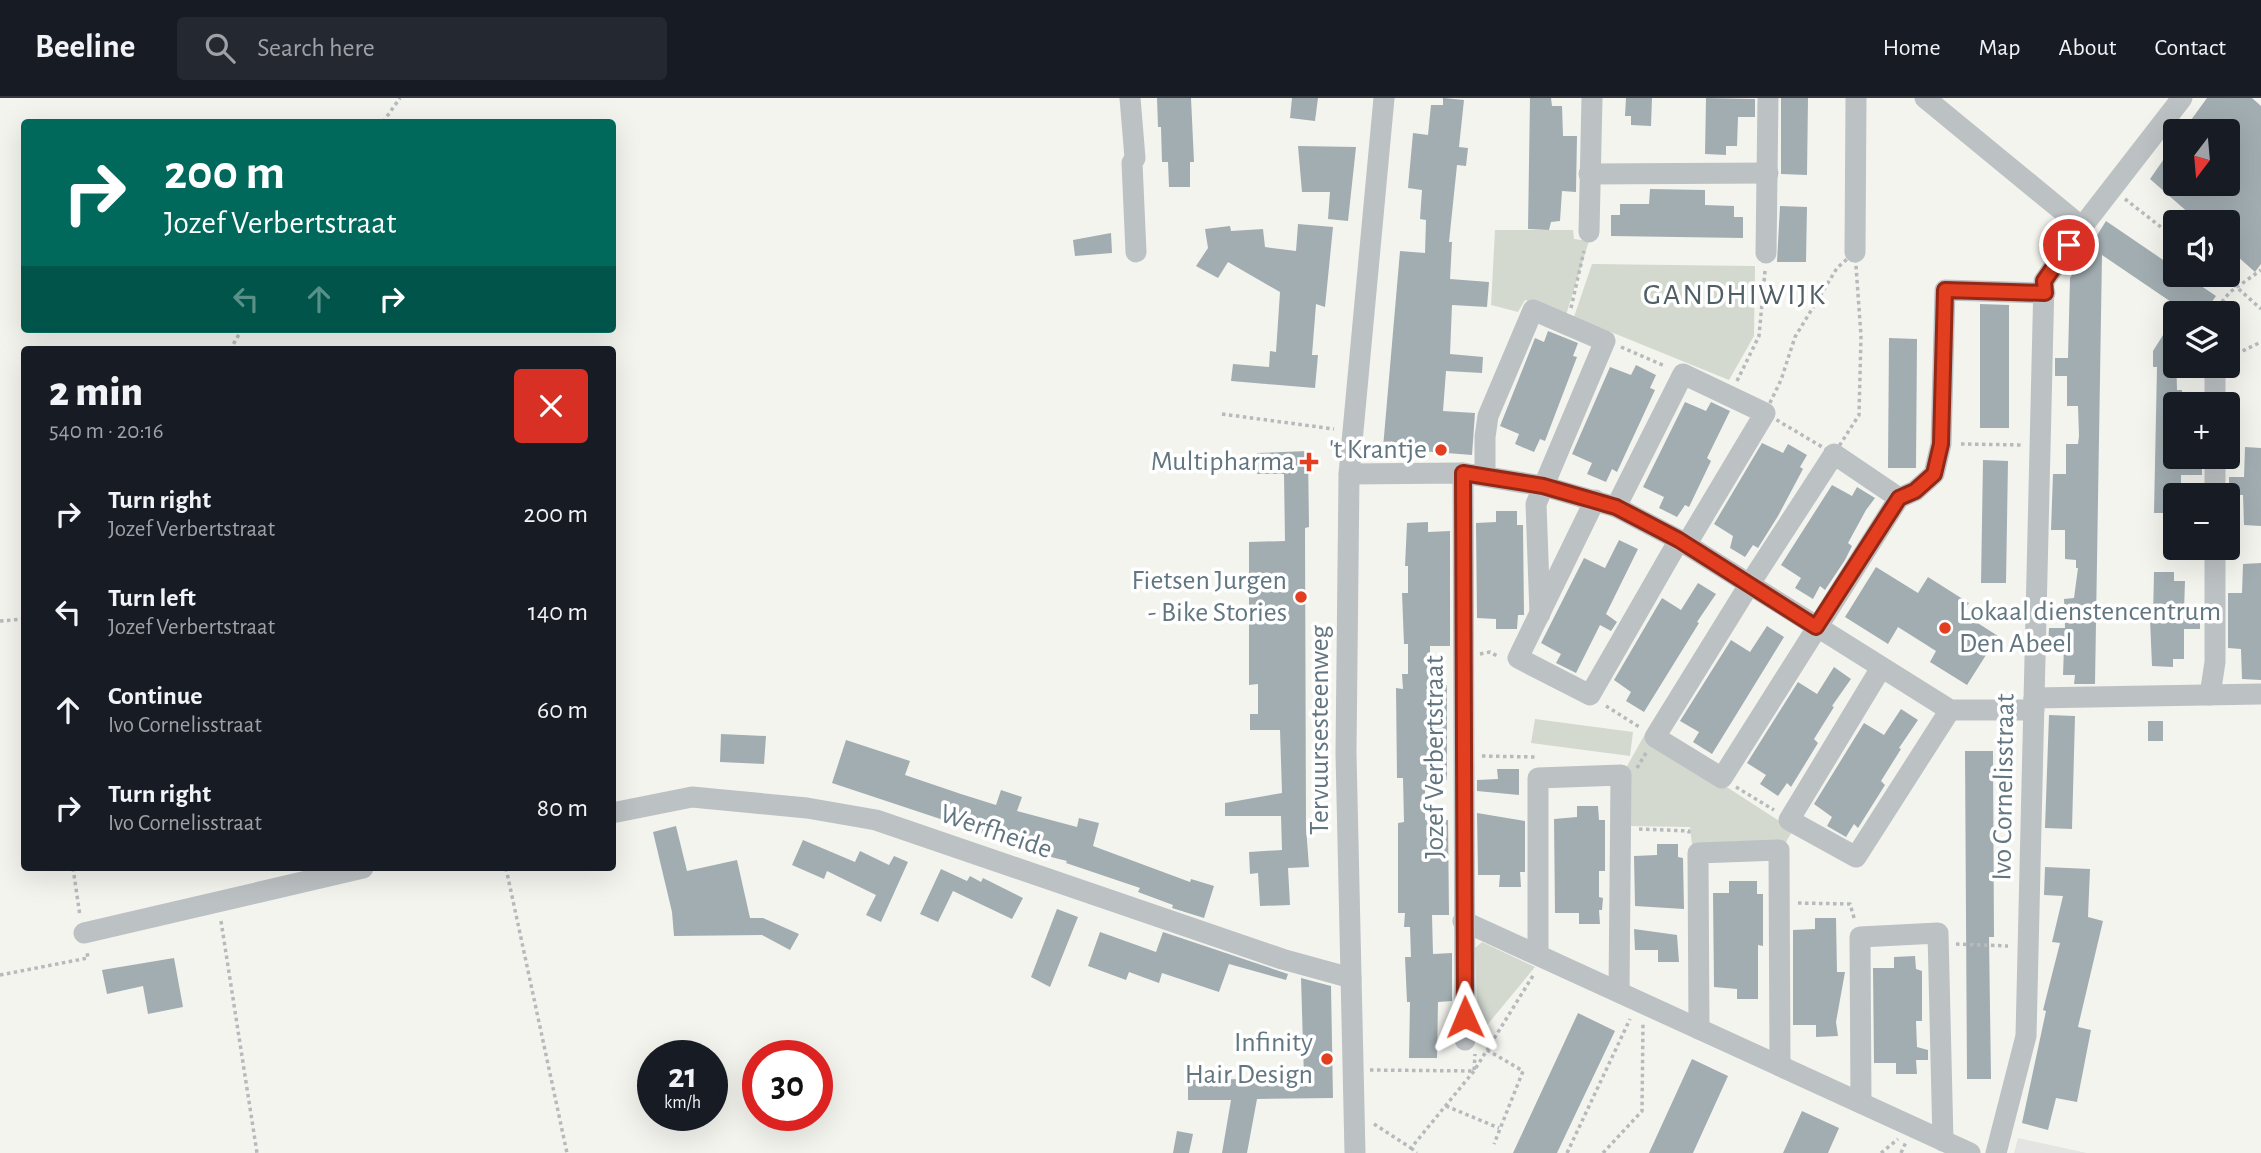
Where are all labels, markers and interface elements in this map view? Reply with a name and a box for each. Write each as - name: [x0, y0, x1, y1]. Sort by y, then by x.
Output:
- search box: [177, 17, 667, 80]
- icon: search: [201, 29, 239, 67]
- text: Beeline: [35, 31, 135, 64]
- text: Search here: [257, 35, 375, 61]
- text: Home: [1883, 36, 1941, 60]
- text: Map: [1979, 36, 2021, 60]
- text: About: [2059, 36, 2116, 60]
- text: Contact: [2154, 36, 2226, 60]
- north arrow: [2163, 119, 2240, 196]
- map controls: [2163, 119, 2240, 560]
- icon: right: [49, 147, 140, 238]
- text: 200 m: [164, 149, 285, 198]
- text: Jozef Verbertstraat: [164, 207, 396, 239]
- button: sound: [2163, 210, 2240, 287]
- pin: [2039, 215, 2099, 275]
- icon: arrive: [2050, 226, 2088, 264]
- icon: left: [227, 280, 265, 318]
- icon: ahead: [300, 280, 338, 318]
- icon: right: [373, 280, 411, 318]
- district label: GANDHIWIJK: [1643, 280, 1827, 310]
- button: layers: [2163, 301, 2240, 378]
- button: close: [514, 369, 588, 443]
- text: 2 min: [49, 371, 143, 413]
- button: +: [2163, 392, 2240, 469]
- text: 540 m · 20:16: [49, 420, 163, 443]
- place label: 't Krantje: [1329, 436, 1427, 464]
- marker: 't Krantje: [1433, 442, 1449, 458]
- place label: Multipharma: [1151, 448, 1295, 476]
- marker: Multipharma: [1301, 454, 1317, 470]
- button: −: [2163, 483, 2240, 560]
- text: Turn right: [108, 487, 211, 513]
- icon: right: [49, 495, 87, 533]
- text: 200 m: [524, 501, 588, 527]
- text: Jozef Verbertstraat: [108, 518, 275, 541]
- place label: Fietsen Jurgen - Bike Stories: [1131, 567, 1287, 627]
- text: Turn left: [108, 585, 196, 611]
- marker: Fietsen Jurgen - Bike Stories: [1293, 589, 1309, 605]
- icon: left: [49, 593, 87, 631]
- place label: Lokaal dienstencentrum Den Abeel: [1959, 598, 2221, 658]
- text: 140 m: [528, 599, 588, 625]
- text: Jozef Verbertstraat: [108, 616, 275, 639]
- marker: Lokaal dienstencentrum Den Abeel: [1937, 620, 1953, 636]
- street label: Tervuursesteenweg: [1306, 625, 1334, 835]
- street label: Jozef Verbertstraat: [1421, 655, 1449, 859]
- text: Continue: [108, 683, 203, 709]
- icon: ahead: [49, 691, 87, 729]
- street label: Ivo Cornelisstraat: [1988, 693, 2020, 881]
- text: 60 m: [537, 697, 588, 723]
- text: Ivo Cornelisstraat: [108, 714, 262, 737]
- text: Turn right: [108, 781, 211, 807]
- icon: right: [49, 789, 87, 827]
- text: 80 m: [537, 795, 588, 821]
- street label: Werfheide: [936, 800, 1056, 864]
- text: Ivo Cornelisstraat: [108, 812, 262, 835]
- position arrow: [1428, 980, 1502, 1054]
- place label: Infinity Hair Design: [1185, 1029, 1313, 1089]
- speed limit sign: 30: [742, 1040, 833, 1131]
- marker: Infinity Hair Design: [1319, 1051, 1335, 1067]
- text: 21: [668, 1059, 697, 1094]
- text: km/h: [664, 1094, 701, 1112]

